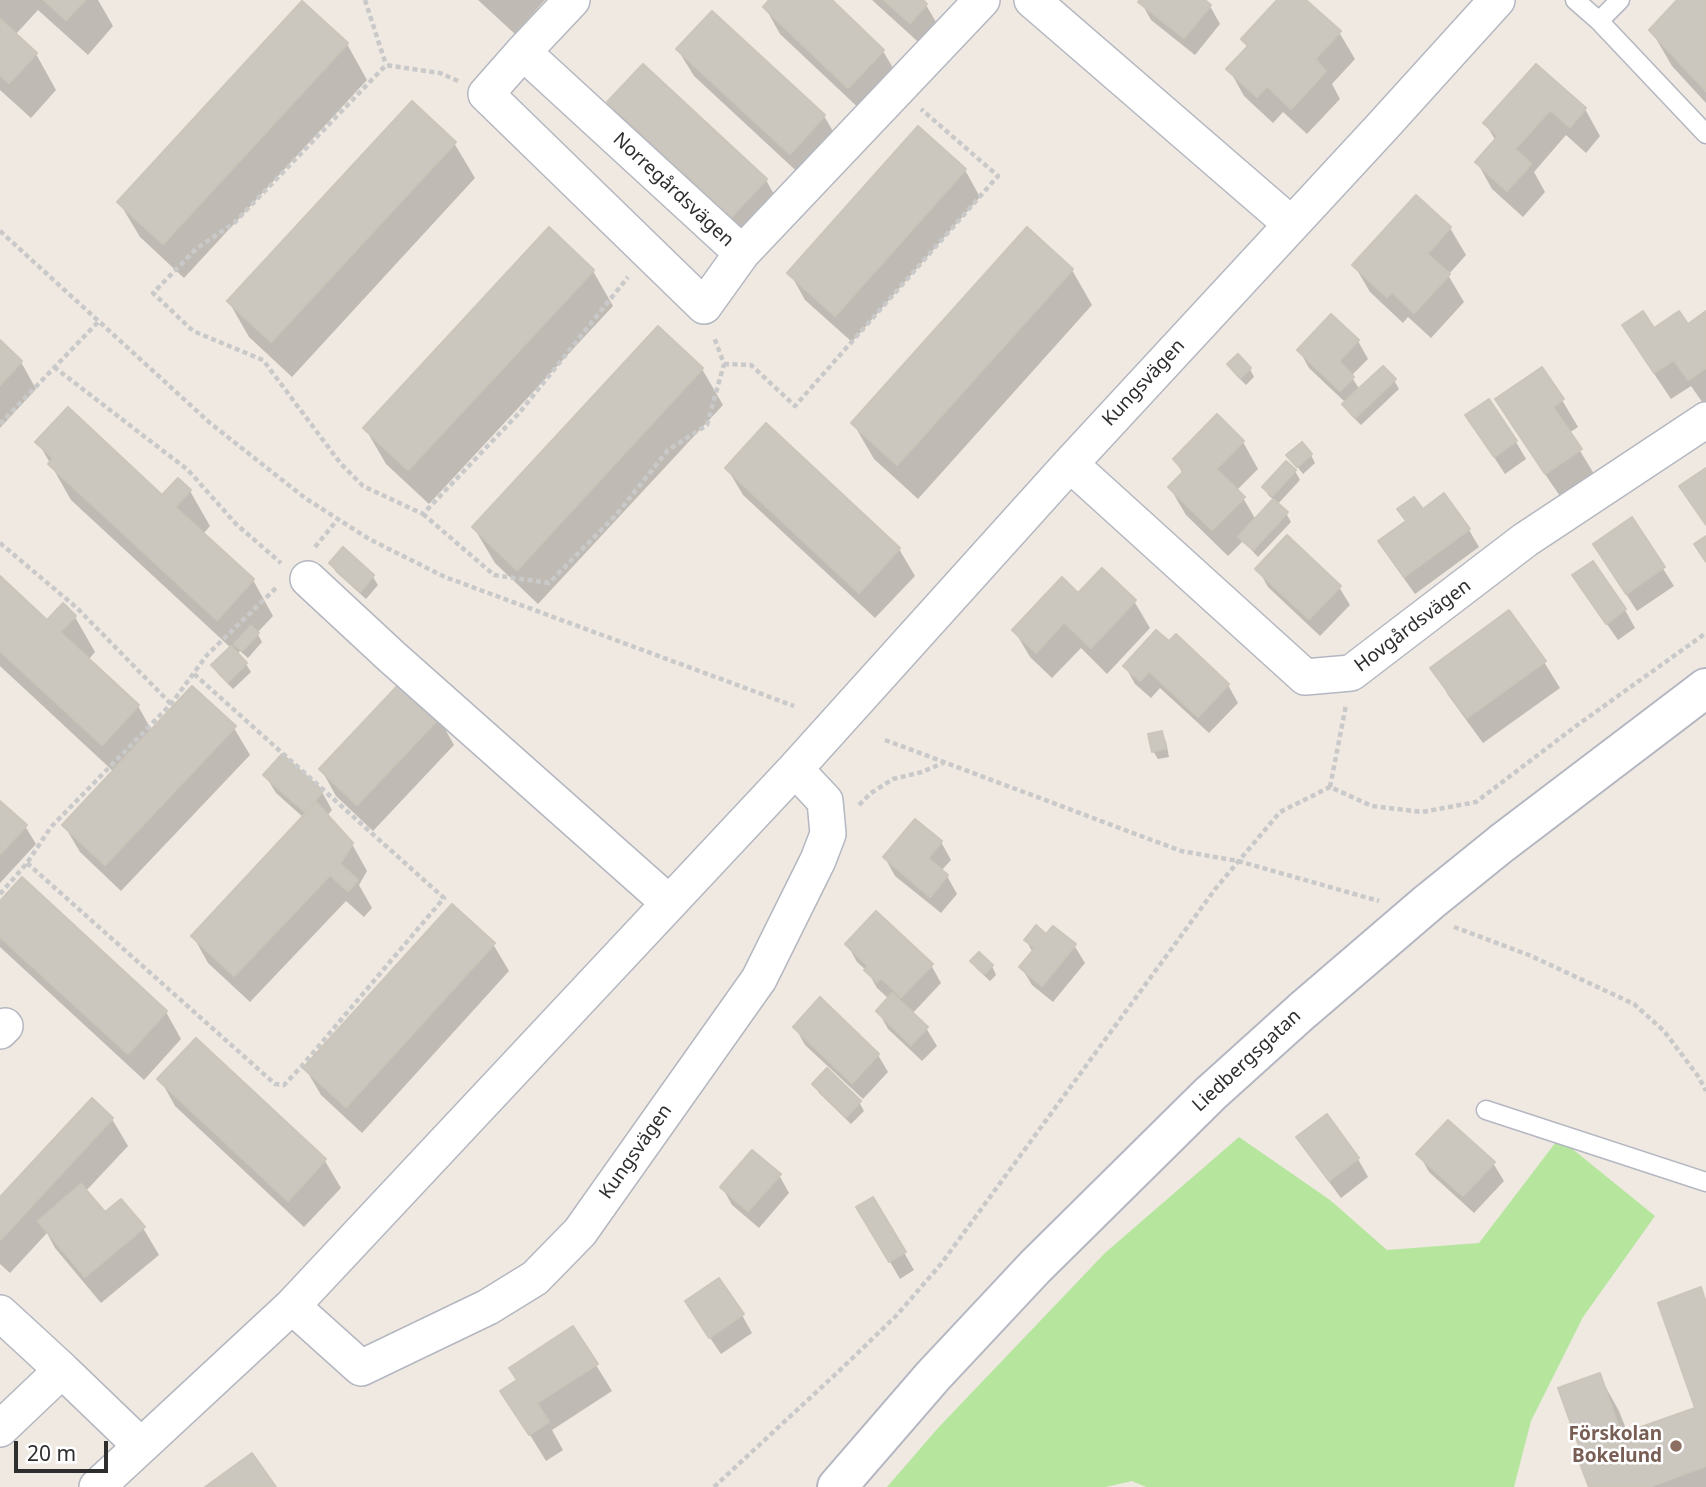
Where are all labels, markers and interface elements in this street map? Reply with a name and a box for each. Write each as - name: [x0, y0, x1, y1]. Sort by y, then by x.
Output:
- street label: Norregårdsvägen: [608, 128, 738, 252]
- street label: Kungsvägen: [1098, 335, 1190, 431]
- street label: Hovgårdsvägen: [1350, 575, 1476, 677]
- street label: Liedbergsgatan: [1188, 1005, 1306, 1117]
- street label: Kungsvägen: [595, 1100, 677, 1204]
- place label: Förskolan Bokelund: [1569, 1424, 1662, 1468]
- scale bar: [18, 1428, 112, 1472]
- marker: Förskolan Bokelund: [1668, 1438, 1684, 1454]
- text: 20 m: [27, 1439, 76, 1467]

